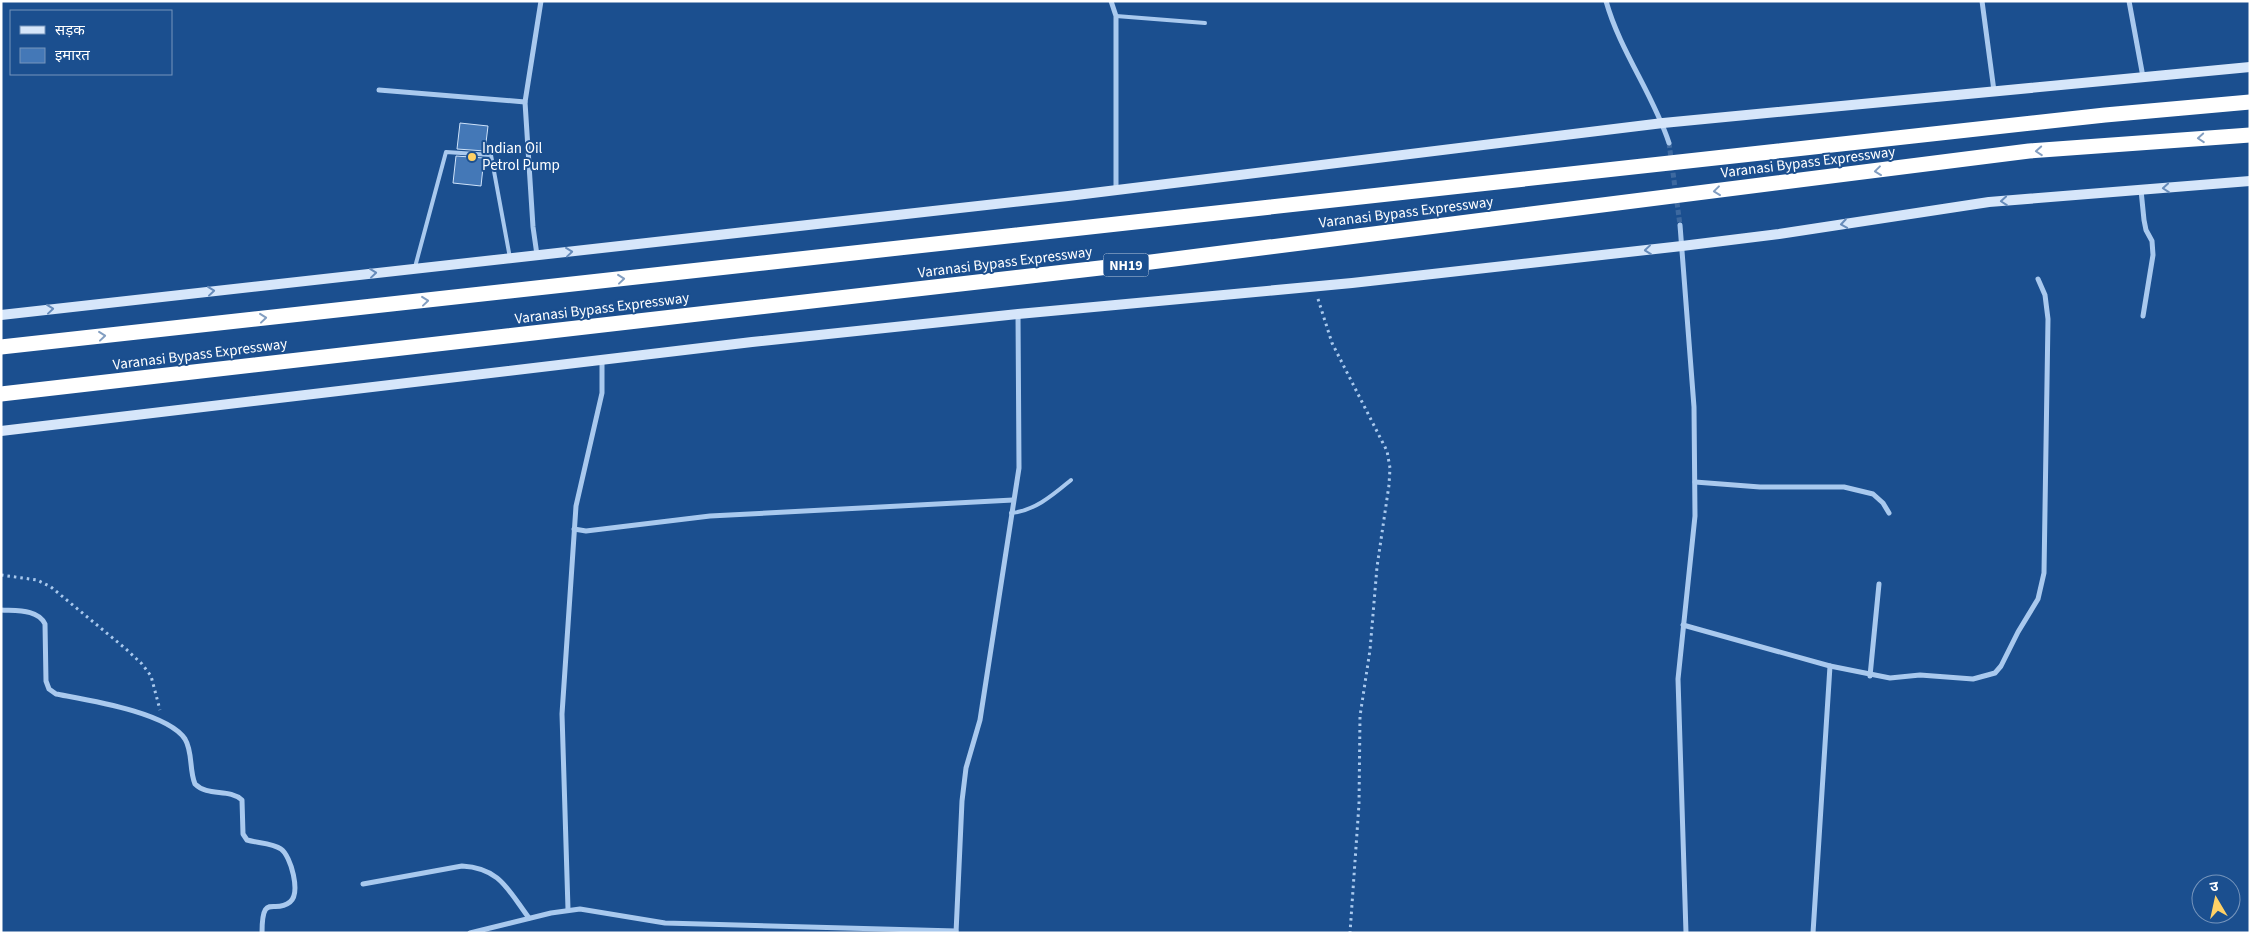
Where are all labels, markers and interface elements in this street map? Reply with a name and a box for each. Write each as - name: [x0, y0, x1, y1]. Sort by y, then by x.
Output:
- legend: [10, 10, 172, 75]
- text: सड़क: [55, 20, 85, 41]
- text: इमारत: [55, 45, 90, 66]
- one-way arrow: [2197, 133, 2205, 144]
- place label: Indian Oil Petrol Pump: [482, 138, 560, 176]
- street label: Varanasi Bypass Expressway: [1720, 141, 1897, 184]
- one-way arrow: [2035, 145, 2043, 156]
- marker: Indian Oil Petrol Pump: [466, 151, 478, 163]
- one-way arrow: [1874, 165, 1882, 175]
- one-way arrow: [2162, 182, 2170, 193]
- one-way arrow: [1712, 185, 1720, 196]
- street label: Varanasi Bypass Expressway: [1318, 191, 1495, 234]
- one-way arrow: [2000, 195, 2008, 206]
- one-way arrow: [1839, 218, 1847, 229]
- street label: Varanasi Bypass Expressway: [917, 241, 1094, 284]
- one-way arrow: [1643, 244, 1651, 255]
- one-way arrow: [565, 247, 573, 258]
- road number: NH19: [1104, 254, 1148, 276]
- one-way arrow: [369, 268, 377, 279]
- one-way arrow: [618, 274, 626, 285]
- one-way arrow: [208, 286, 216, 297]
- street label: Varanasi Bypass Expressway: [514, 287, 691, 330]
- one-way arrow: [421, 296, 429, 307]
- one-way arrow: [46, 304, 54, 315]
- one-way arrow: [260, 313, 268, 324]
- one-way arrow: [98, 331, 106, 342]
- street label: Varanasi Bypass Expressway: [112, 333, 289, 376]
- north arrow: [2191, 874, 2241, 924]
- text: उ: [2209, 877, 2221, 898]

